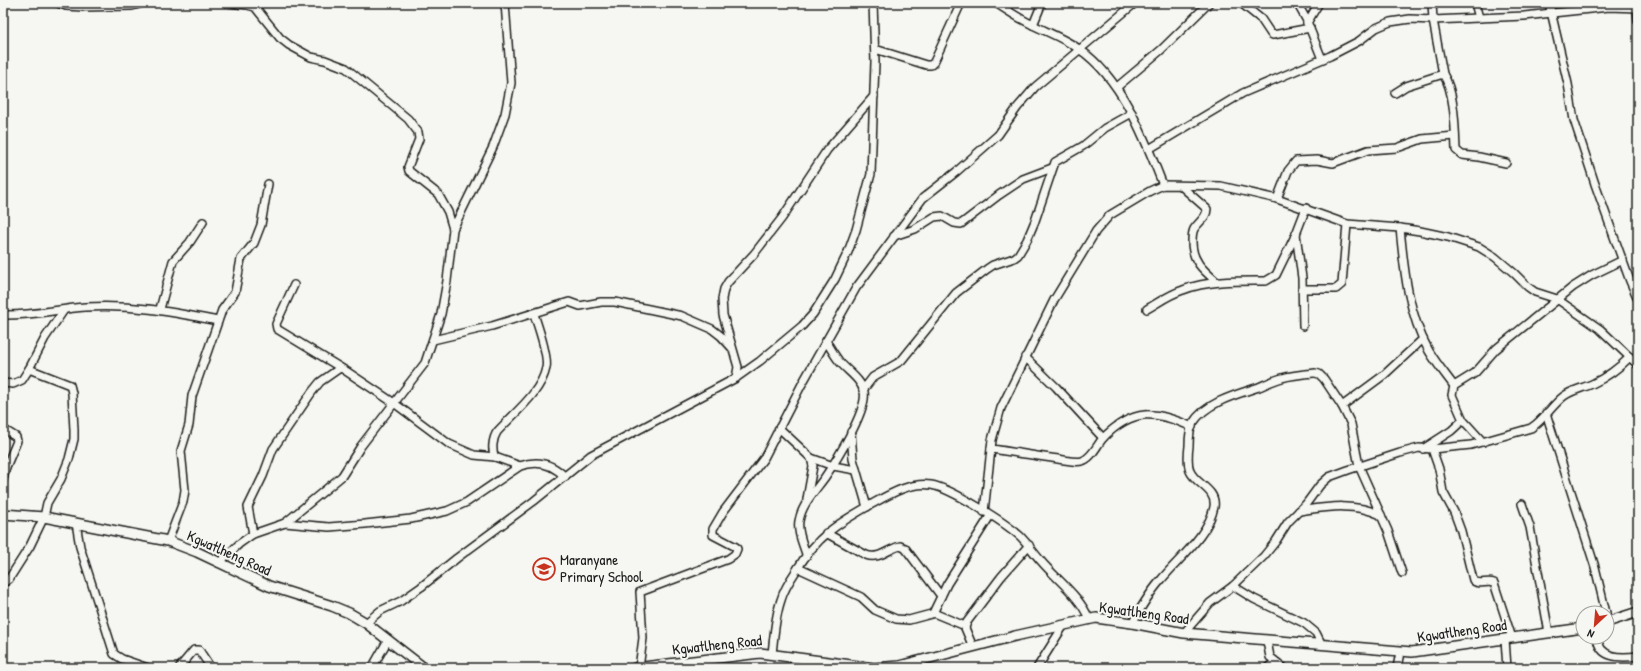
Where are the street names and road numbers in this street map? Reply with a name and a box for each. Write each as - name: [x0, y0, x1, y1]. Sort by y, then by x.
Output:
- street label: Kgwatlheng Road: [184, 525, 275, 581]
- street label: Kgwatlheng Road: [1098, 596, 1190, 629]
- street label: Kgwatlheng Road: [1416, 614, 1508, 647]
- street label: Kgwatlheng Road: [671, 629, 763, 660]

